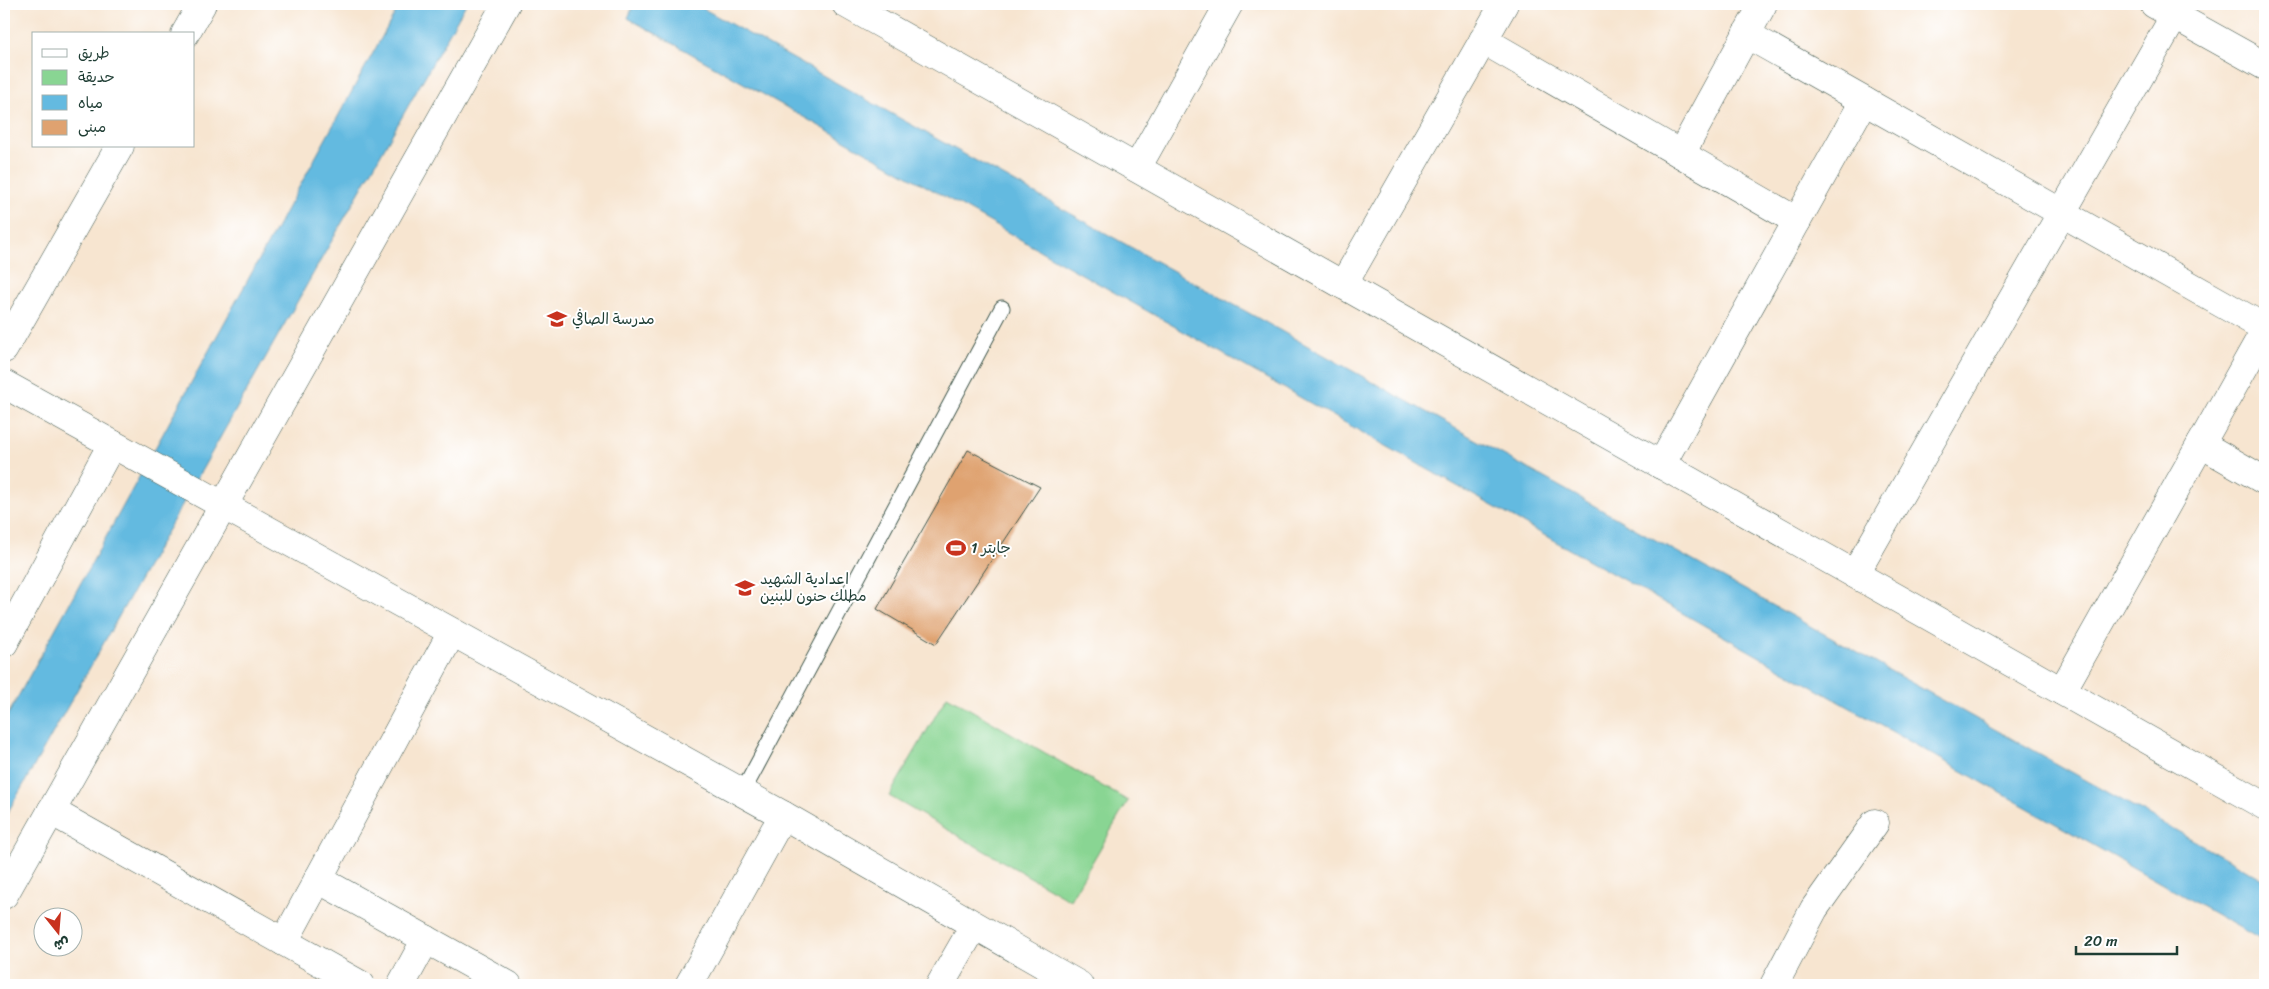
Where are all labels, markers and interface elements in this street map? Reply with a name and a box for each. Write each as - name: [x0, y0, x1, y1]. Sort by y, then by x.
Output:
- legend: [32, 32, 195, 148]
- text: طريق: [78, 40, 110, 66]
- text: حديقة: [78, 64, 115, 90]
- text: مياه: [78, 90, 103, 116]
- text: مبنى: [78, 114, 106, 140]
- place label: مدرسة الصافي: [572, 306, 655, 332]
- school or university icon: مدرسة الصافي: [546, 308, 568, 330]
- place label: جابتر 1: [971, 535, 1011, 561]
- sports icon: جابتر 1: [945, 537, 967, 559]
- place label: اعدادية الشهيد مطلك حنون للبنين: [760, 566, 867, 609]
- school or university icon: اعدادية الشهيد مطلك حنون للبنين: [734, 577, 756, 599]
- north arrow: [32, 906, 82, 956]
- scale bar: [2076, 924, 2178, 956]
- text: 20 m: [2084, 928, 2118, 954]
- text: ش: [51, 930, 73, 958]

